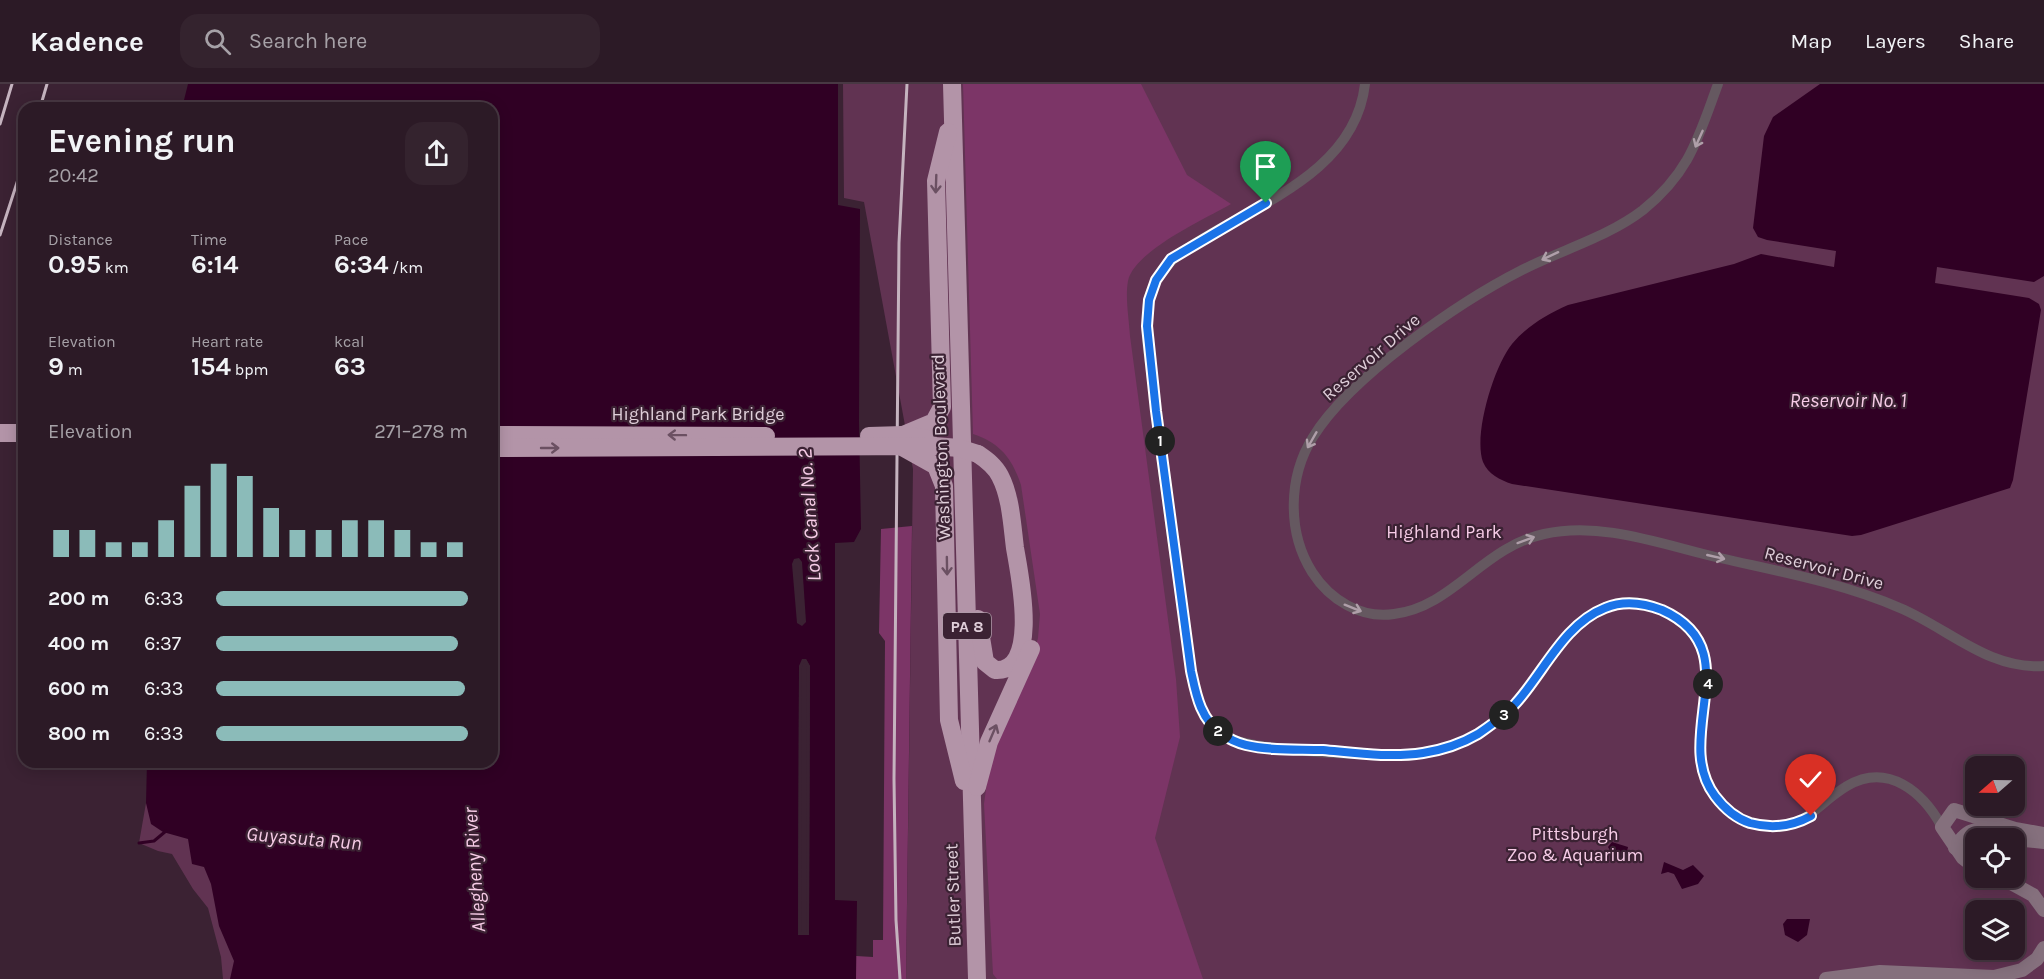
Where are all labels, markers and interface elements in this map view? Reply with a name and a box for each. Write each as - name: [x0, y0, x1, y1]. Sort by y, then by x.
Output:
- search box: [180, 14, 600, 68]
- text: Kadence: [30, 25, 144, 58]
- icon: search: [201, 25, 234, 58]
- text: Search here: [249, 28, 367, 54]
- text: Map: [1790, 29, 1832, 53]
- text: Layers: [1865, 29, 1926, 53]
- text: Share: [1959, 29, 2014, 53]
- text: Evening run: [48, 122, 236, 160]
- button: share: [405, 122, 468, 185]
- one-way arrow: [1693, 129, 1704, 148]
- pin: [1240, 141, 1291, 203]
- icon: arrive: [1249, 150, 1282, 183]
- text: 20:42: [48, 164, 99, 187]
- one-way arrow: [931, 173, 942, 193]
- text: Distance: [48, 230, 113, 249]
- text: Time: [191, 230, 227, 249]
- text: Pace: [334, 230, 368, 249]
- text: 0.95: [48, 249, 101, 280]
- text: 6:14: [191, 249, 239, 280]
- text: 6:34: [334, 249, 388, 280]
- one-way arrow: [1542, 251, 1560, 263]
- text: km: [101, 258, 129, 277]
- text: /km: [388, 258, 423, 277]
- street label: Reservoir Drive: [1318, 308, 1424, 406]
- text: Elevation: [48, 332, 116, 351]
- text: Heart rate: [191, 332, 263, 351]
- text: kcal: [334, 332, 365, 351]
- text: 9: [48, 351, 64, 382]
- text: 154: [191, 351, 231, 382]
- text: 63: [334, 351, 366, 382]
- street label: Washington Boulevard: [927, 354, 955, 540]
- text: m: [64, 360, 83, 379]
- text: bpm: [231, 360, 268, 379]
- water label: Reservoir No. 1: [1790, 389, 1906, 412]
- street label: Highland Park Bridge: [611, 403, 785, 425]
- text: Elevation: [48, 420, 133, 443]
- text: 271–278 m: [374, 420, 468, 443]
- pin: 1: [1145, 426, 1175, 456]
- one-way arrow: [667, 429, 687, 441]
- text: 1: [1157, 431, 1163, 450]
- one-way arrow: [1305, 431, 1317, 448]
- one-way arrow: [540, 442, 560, 454]
- water label: Lock Canal No. 2: [793, 447, 826, 582]
- park label: Highland Park: [1386, 521, 1502, 543]
- one-way arrow: [1516, 534, 1534, 545]
- street label: Reservoir Drive: [1762, 542, 1886, 594]
- one-way arrow: [1707, 551, 1726, 563]
- one-way arrow: [941, 555, 952, 575]
- text: 200 m: [48, 587, 109, 610]
- text: 6:33: [144, 587, 184, 610]
- one-way arrow: [1344, 603, 1362, 614]
- road number: PA 8: [943, 613, 991, 639]
- text: 400 m: [48, 632, 109, 655]
- text: 6:37: [144, 632, 181, 655]
- pin: 4: [1693, 669, 1723, 699]
- text: 4: [1703, 674, 1713, 693]
- text: 600 m: [48, 677, 109, 700]
- text: 6:33: [144, 677, 184, 700]
- pin: 3: [1489, 700, 1519, 730]
- text: 3: [1499, 705, 1509, 724]
- pin: 2: [1203, 716, 1233, 746]
- text: 2: [1213, 721, 1223, 740]
- text: 800 m: [48, 722, 110, 745]
- text: 6:33: [144, 722, 184, 745]
- one-way arrow: [988, 725, 999, 743]
- pin: [1785, 754, 1836, 816]
- north arrow: [1965, 756, 2025, 816]
- map controls: [1965, 756, 2025, 960]
- icon: check: [1794, 763, 1827, 796]
- water label: Allegheny River: [459, 805, 490, 933]
- water label: Guyasuta Run: [245, 822, 363, 855]
- park label: Pittsburgh Zoo & Aquarium: [1507, 823, 1643, 866]
- button: locate: [1965, 828, 2025, 888]
- street label: Butler Street: [940, 843, 966, 947]
- button: layers: [1965, 900, 2025, 960]

